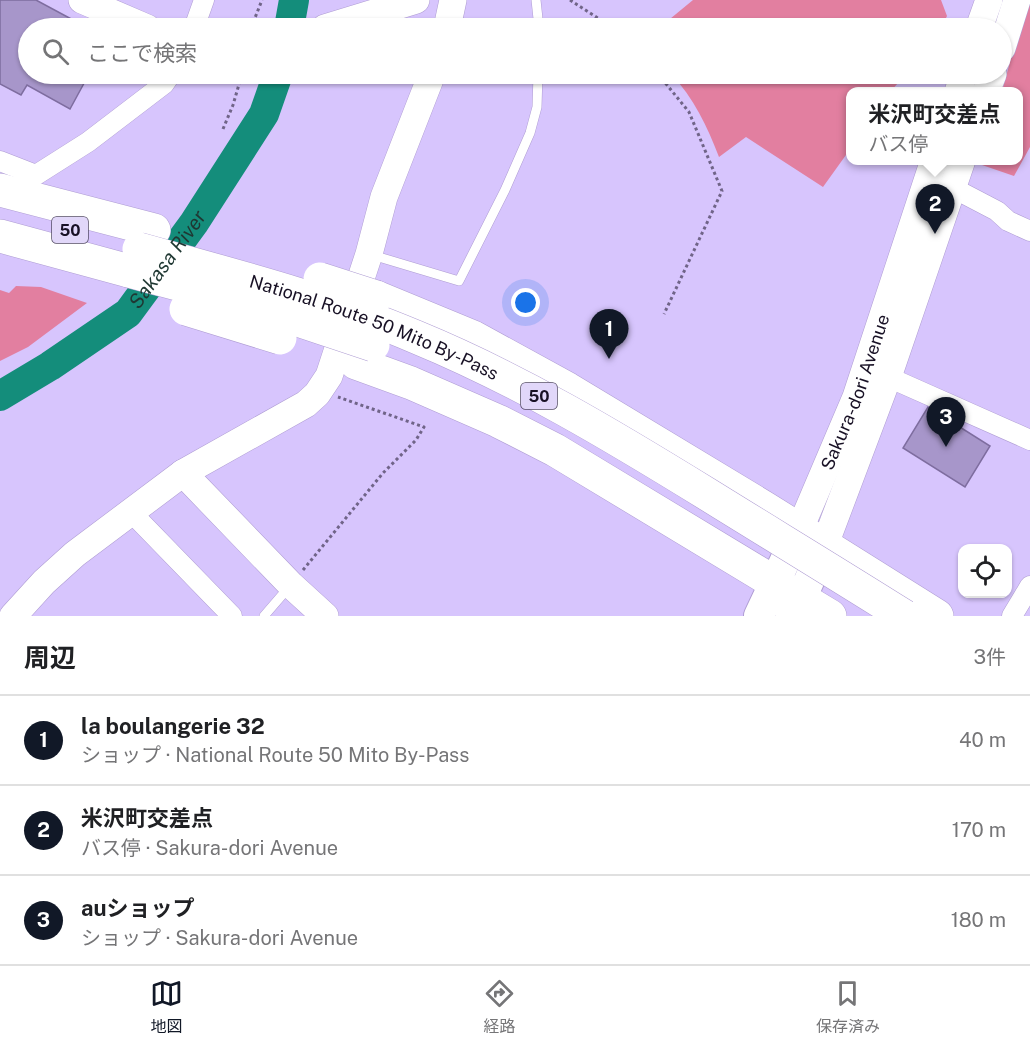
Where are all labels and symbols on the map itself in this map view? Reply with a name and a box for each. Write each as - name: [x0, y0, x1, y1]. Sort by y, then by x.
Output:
- pin: 2: [916, 184, 954, 234]
- water label: Sakasa River: [123, 205, 211, 313]
- road number: 50: [52, 217, 88, 243]
- street label: National Route 50 Mito By-Pass: [247, 270, 502, 384]
- your location: [511, 288, 540, 317]
- pin: 1: [590, 310, 628, 359]
- street label: Sakura-dori Avenue: [816, 311, 893, 473]
- road number: 50: [521, 383, 557, 409]
- pin: 3: [926, 398, 966, 447]

